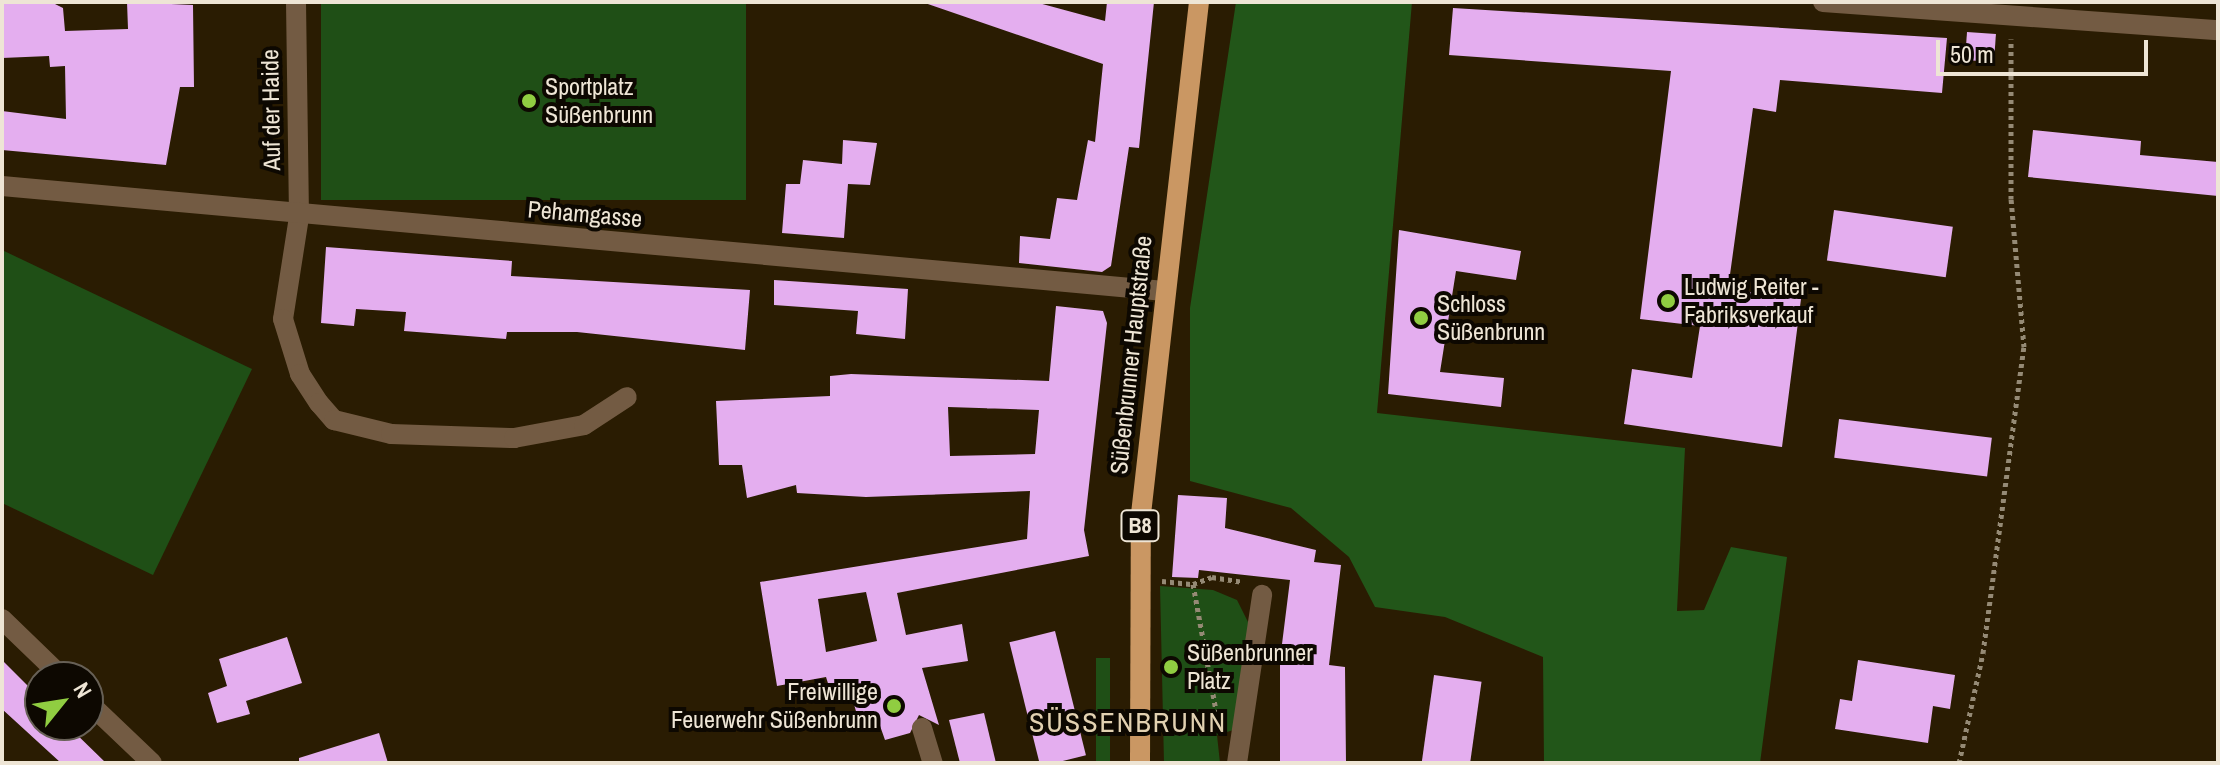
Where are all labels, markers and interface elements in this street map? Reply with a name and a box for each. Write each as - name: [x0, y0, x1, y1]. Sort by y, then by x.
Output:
- scale bar: [1940, 24, 2152, 74]
- text: 50 m: [1950, 38, 1994, 70]
- street label: Auf der Haide: [256, 49, 286, 171]
- place label: Sportplatz Süßenbrunn: [545, 73, 653, 129]
- marker: Sportplatz Süßenbrunn: [520, 92, 538, 110]
- street label: Pehamgasse: [527, 195, 643, 233]
- street label: Süßenbrunner Hauptstraße: [1104, 234, 1158, 476]
- place label: Ludwig Reiter - Fabriksverkauf: [1684, 273, 1819, 329]
- place label: Schloss Süßenbrunn: [1437, 290, 1545, 346]
- marker: Ludwig Reiter - Fabriksverkauf: [1659, 292, 1677, 310]
- marker: Schloss Süßenbrunn: [1412, 309, 1430, 327]
- road number: B8: [1120, 508, 1160, 544]
- place label: Süßenbrunner Platz: [1187, 639, 1313, 695]
- marker: Süßenbrunner Platz: [1162, 658, 1180, 676]
- north arrow: [24, 661, 104, 741]
- text: N: [67, 677, 99, 703]
- place label: Freiwillige Feuerwehr Süßenbrunn: [671, 678, 878, 734]
- marker: Freiwillige Feuerwehr Süßenbrunn: [885, 697, 903, 715]
- district label: SÜSSENBRUNN: [1029, 705, 1227, 739]

